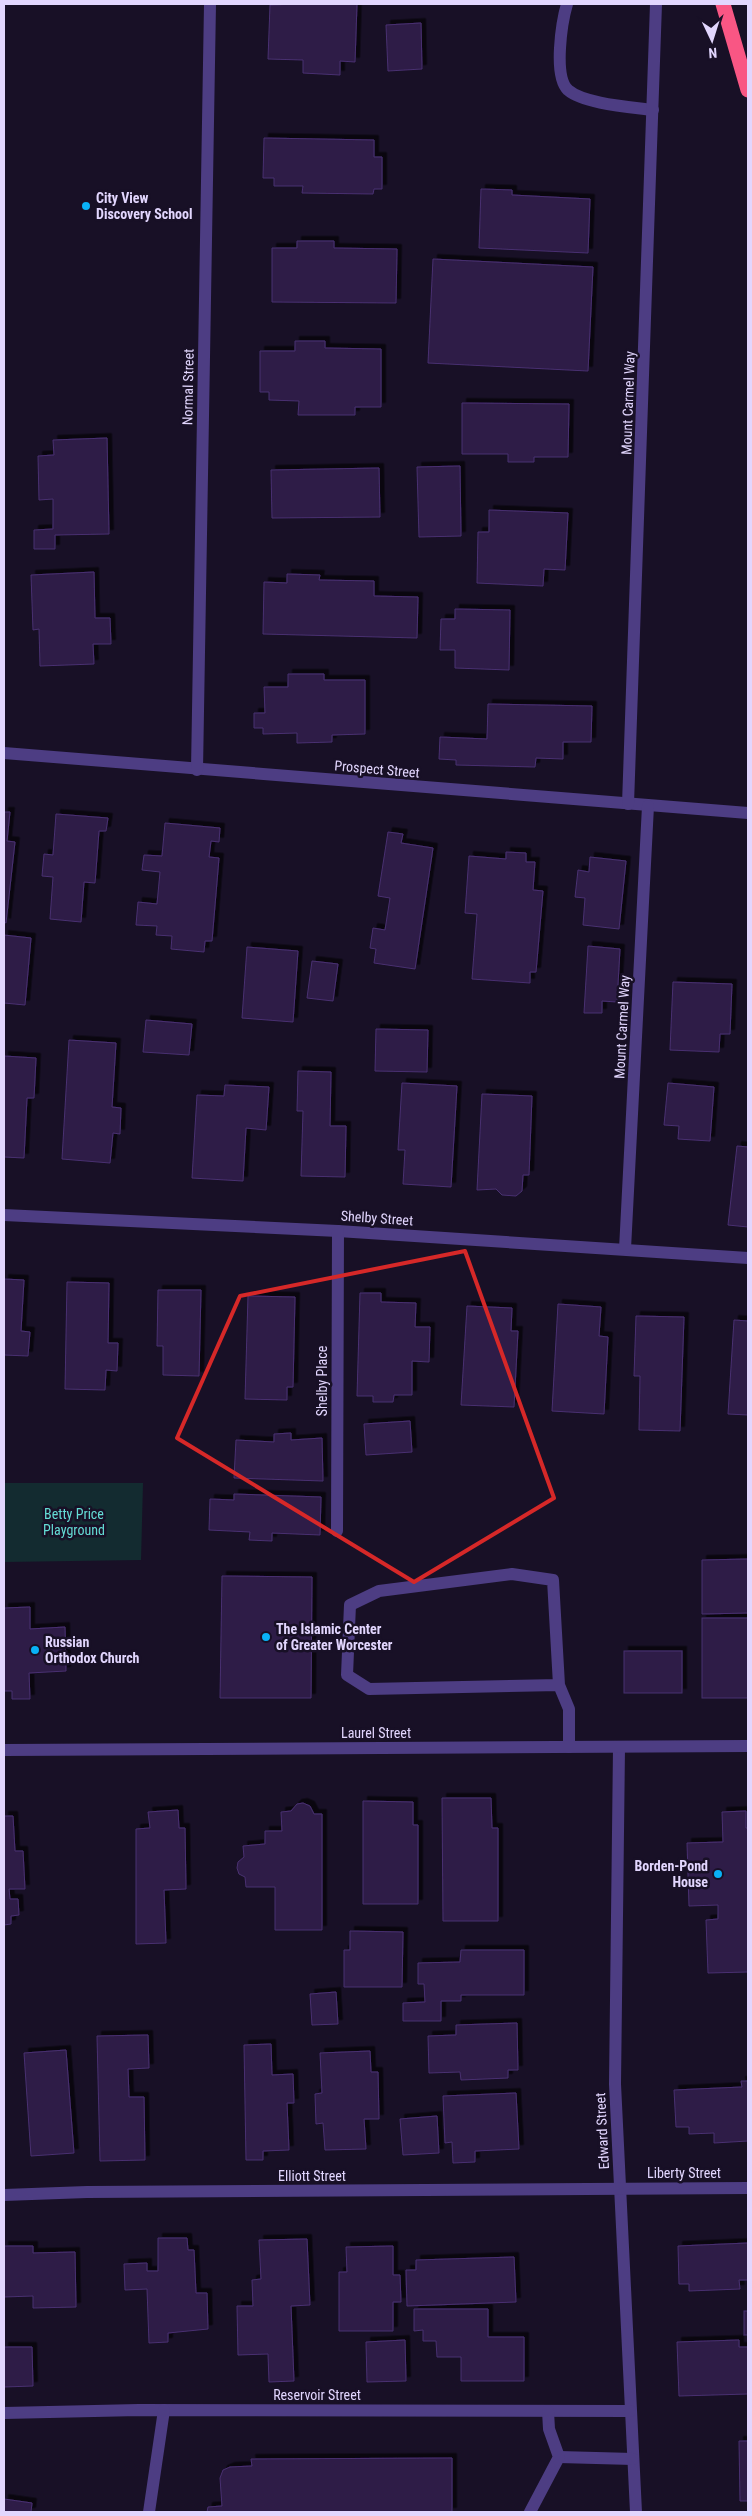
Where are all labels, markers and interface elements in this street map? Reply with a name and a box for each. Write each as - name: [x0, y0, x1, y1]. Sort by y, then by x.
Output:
- north arrow: [687, 15, 737, 65]
- text: N: [708, 45, 718, 61]
- place label: City View Discovery School: [96, 190, 193, 222]
- marker: City View Discovery School: [80, 200, 92, 212]
- street label: Normal Street: [179, 349, 197, 425]
- street label: Mount Carmel Way: [618, 351, 638, 455]
- street label: Prospect Street: [334, 757, 420, 781]
- street label: Mount Carmel Way: [611, 975, 633, 1079]
- street label: Shelby Street: [340, 1207, 414, 1229]
- street label: Shelby Place: [314, 1345, 330, 1416]
- park label: Betty Price Playground: [43, 1506, 105, 1538]
- place label: The Islamic Center of Greater Worcester: [276, 1621, 393, 1653]
- marker: The Islamic Center of Greater Worcester: [260, 1631, 272, 1643]
- place label: Russian Orthodox Church: [45, 1634, 140, 1666]
- marker: Russian Orthodox Church: [29, 1644, 41, 1656]
- street label: Laurel Street: [341, 1725, 411, 1741]
- place label: Borden-Pond House: [634, 1858, 708, 1890]
- marker: Borden-Pond House: [712, 1868, 724, 1880]
- street label: Edward Street: [592, 2092, 612, 2170]
- street label: Liberty Street: [647, 2165, 721, 2181]
- street label: Elliott Street: [278, 2168, 346, 2184]
- street label: Reservoir Street: [273, 2387, 361, 2403]

